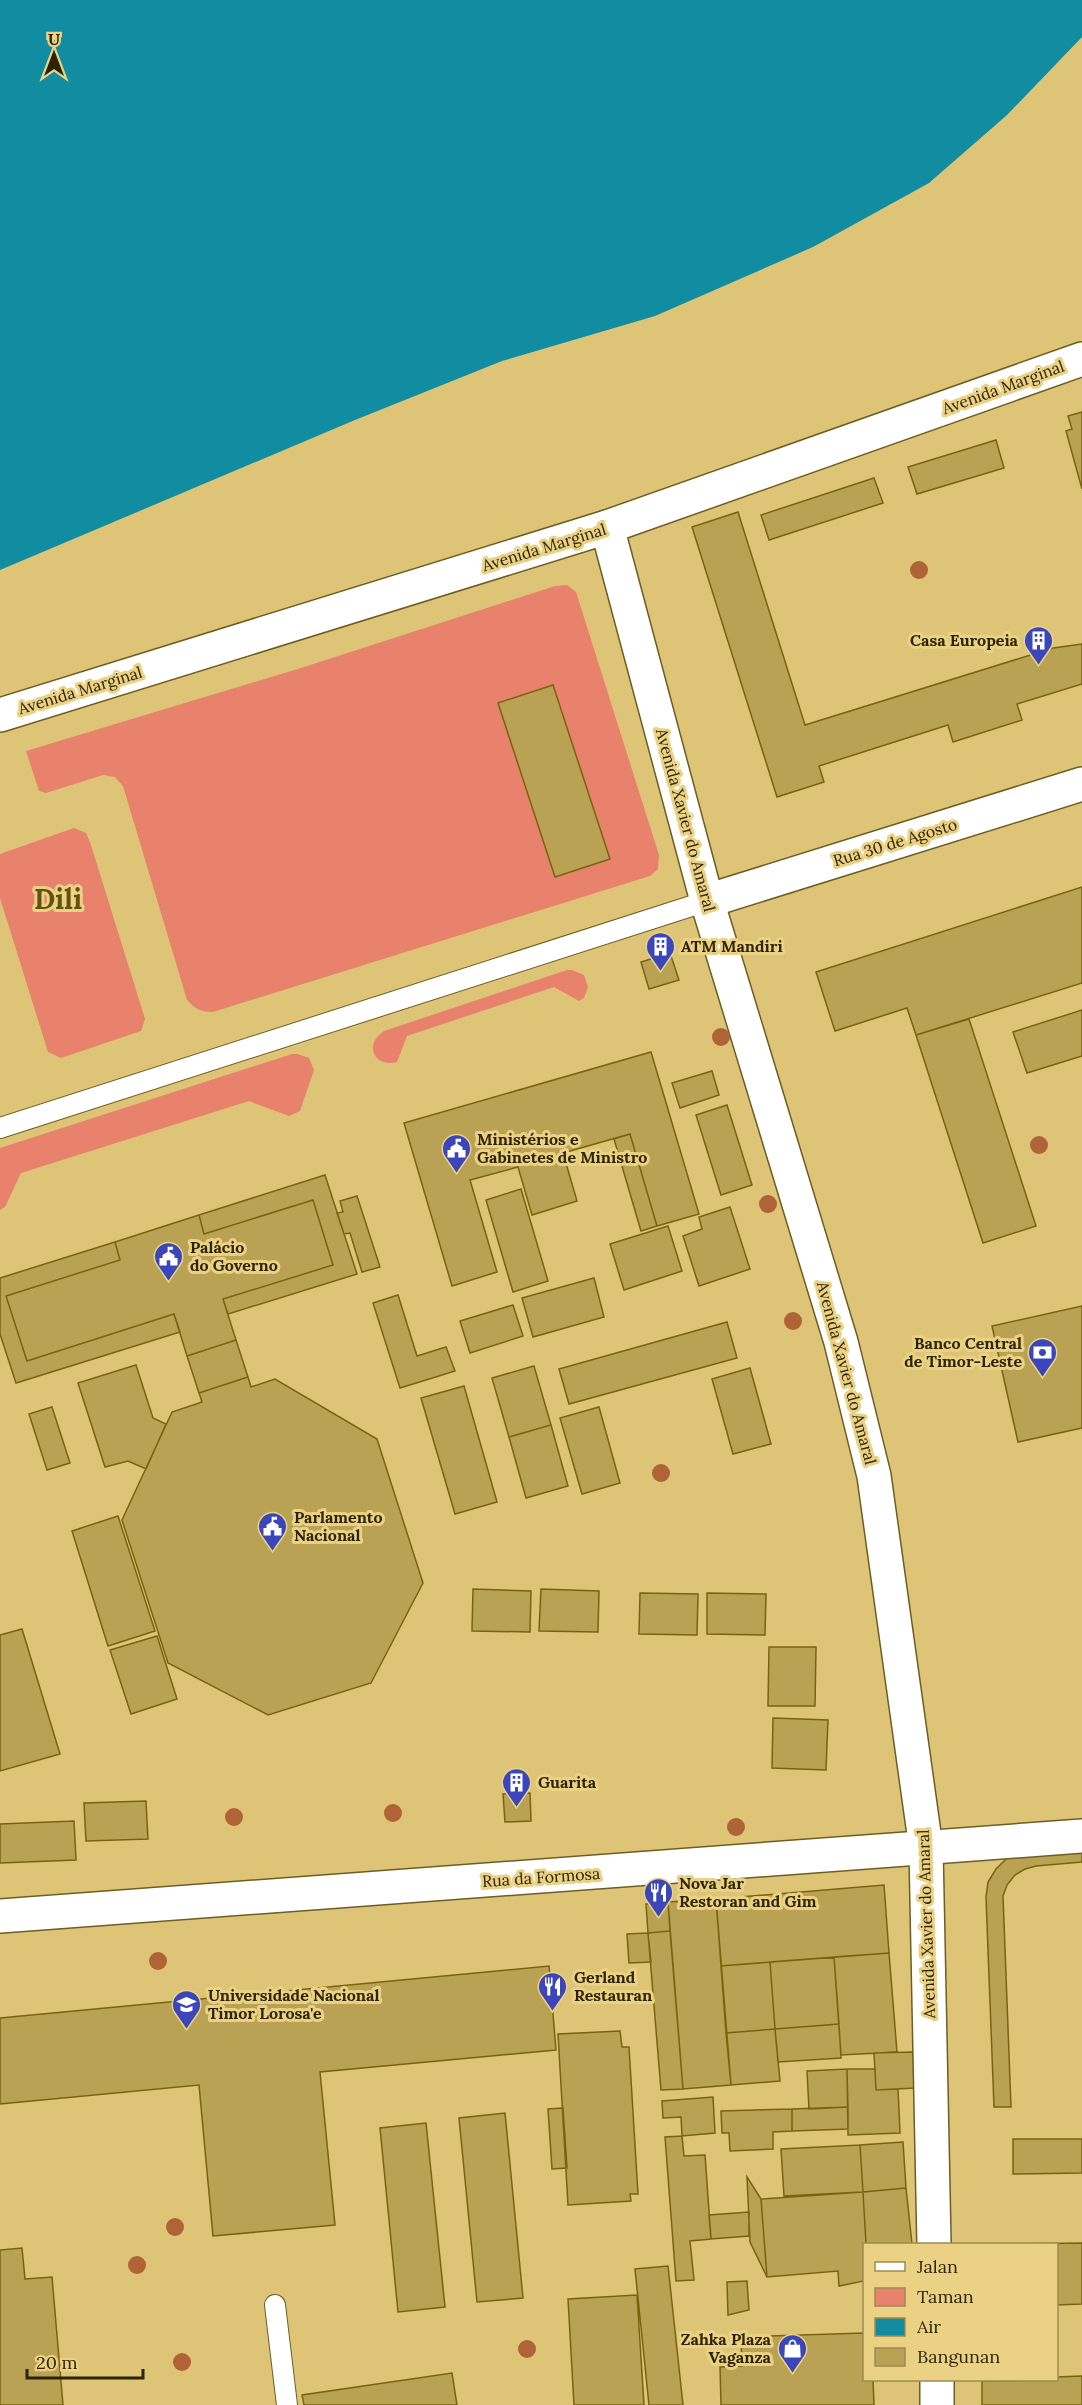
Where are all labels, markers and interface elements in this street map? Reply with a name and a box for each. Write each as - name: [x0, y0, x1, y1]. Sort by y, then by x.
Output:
- north arrow: [24, 24, 84, 84]
- text: U: [48, 29, 60, 49]
- street label: Avenida Marginal: [938, 356, 1067, 419]
- street label: Avenida Marginal: [479, 519, 608, 576]
- building icon: Casa Europeia: [1023, 624, 1055, 666]
- place label: Casa Europeia: [910, 630, 1019, 650]
- street label: Avenida Marginal: [15, 662, 144, 719]
- street label: Avenida Xavier do Amaral: [652, 725, 720, 914]
- street label: Rua 30 de Agosto: [831, 814, 959, 870]
- district label: Dili: [34, 881, 82, 917]
- building icon: ATM Mandiri: [644, 930, 676, 972]
- place label: ATM Mandiri: [681, 936, 783, 956]
- place label: Ministérios e Gabinetes de Ministro: [477, 1129, 647, 1167]
- public building icon: Ministérios e Gabinetes de Ministro: [440, 1132, 472, 1174]
- place label: Palácio do Governo: [190, 1237, 278, 1275]
- public building icon: Palácio do Governo: [153, 1240, 185, 1282]
- street label: Avenida Xavier do Amaral: [813, 1278, 881, 1467]
- place label: Banco Central de Timor-Leste: [904, 1333, 1022, 1371]
- bank icon: Banco Central de Timor-Leste: [1027, 1336, 1059, 1378]
- place label: Parlamento Nacional: [294, 1507, 382, 1545]
- public building icon: Parlamento Nacional: [257, 1510, 289, 1552]
- building icon: Guarita: [501, 1766, 533, 1808]
- place label: Guarita: [538, 1772, 597, 1792]
- street label: Avenida Xavier do Amaral: [913, 1829, 939, 2020]
- street label: Rua da Formosa: [481, 1863, 601, 1891]
- place label: Nova Jar Restoran and Gim: [679, 1873, 817, 1911]
- restaurant icon: Nova Jar Restoran and Gim: [642, 1876, 674, 1918]
- place label: Gerland Restauran: [574, 1967, 652, 2005]
- restaurant icon: Gerland Restauran: [537, 1970, 569, 2012]
- place label: Universidade Nacional Timor Lorosa'e: [208, 1985, 379, 2023]
- school or university icon: Universidade Nacional Timor Lorosa'e: [171, 1988, 203, 2030]
- legend: [863, 2243, 1058, 2381]
- text: Jalan: [916, 2255, 958, 2278]
- text: Taman: [917, 2285, 974, 2308]
- text: Air: [916, 2315, 941, 2338]
- place label: Zahka Plaza Vaganza: [681, 2329, 772, 2367]
- shop icon: Zahka Plaza Vaganza: [776, 2332, 808, 2374]
- scale bar: [27, 2342, 142, 2380]
- text: Bangunan: [917, 2345, 1000, 2368]
- text: 20 m: [36, 2351, 78, 2374]

